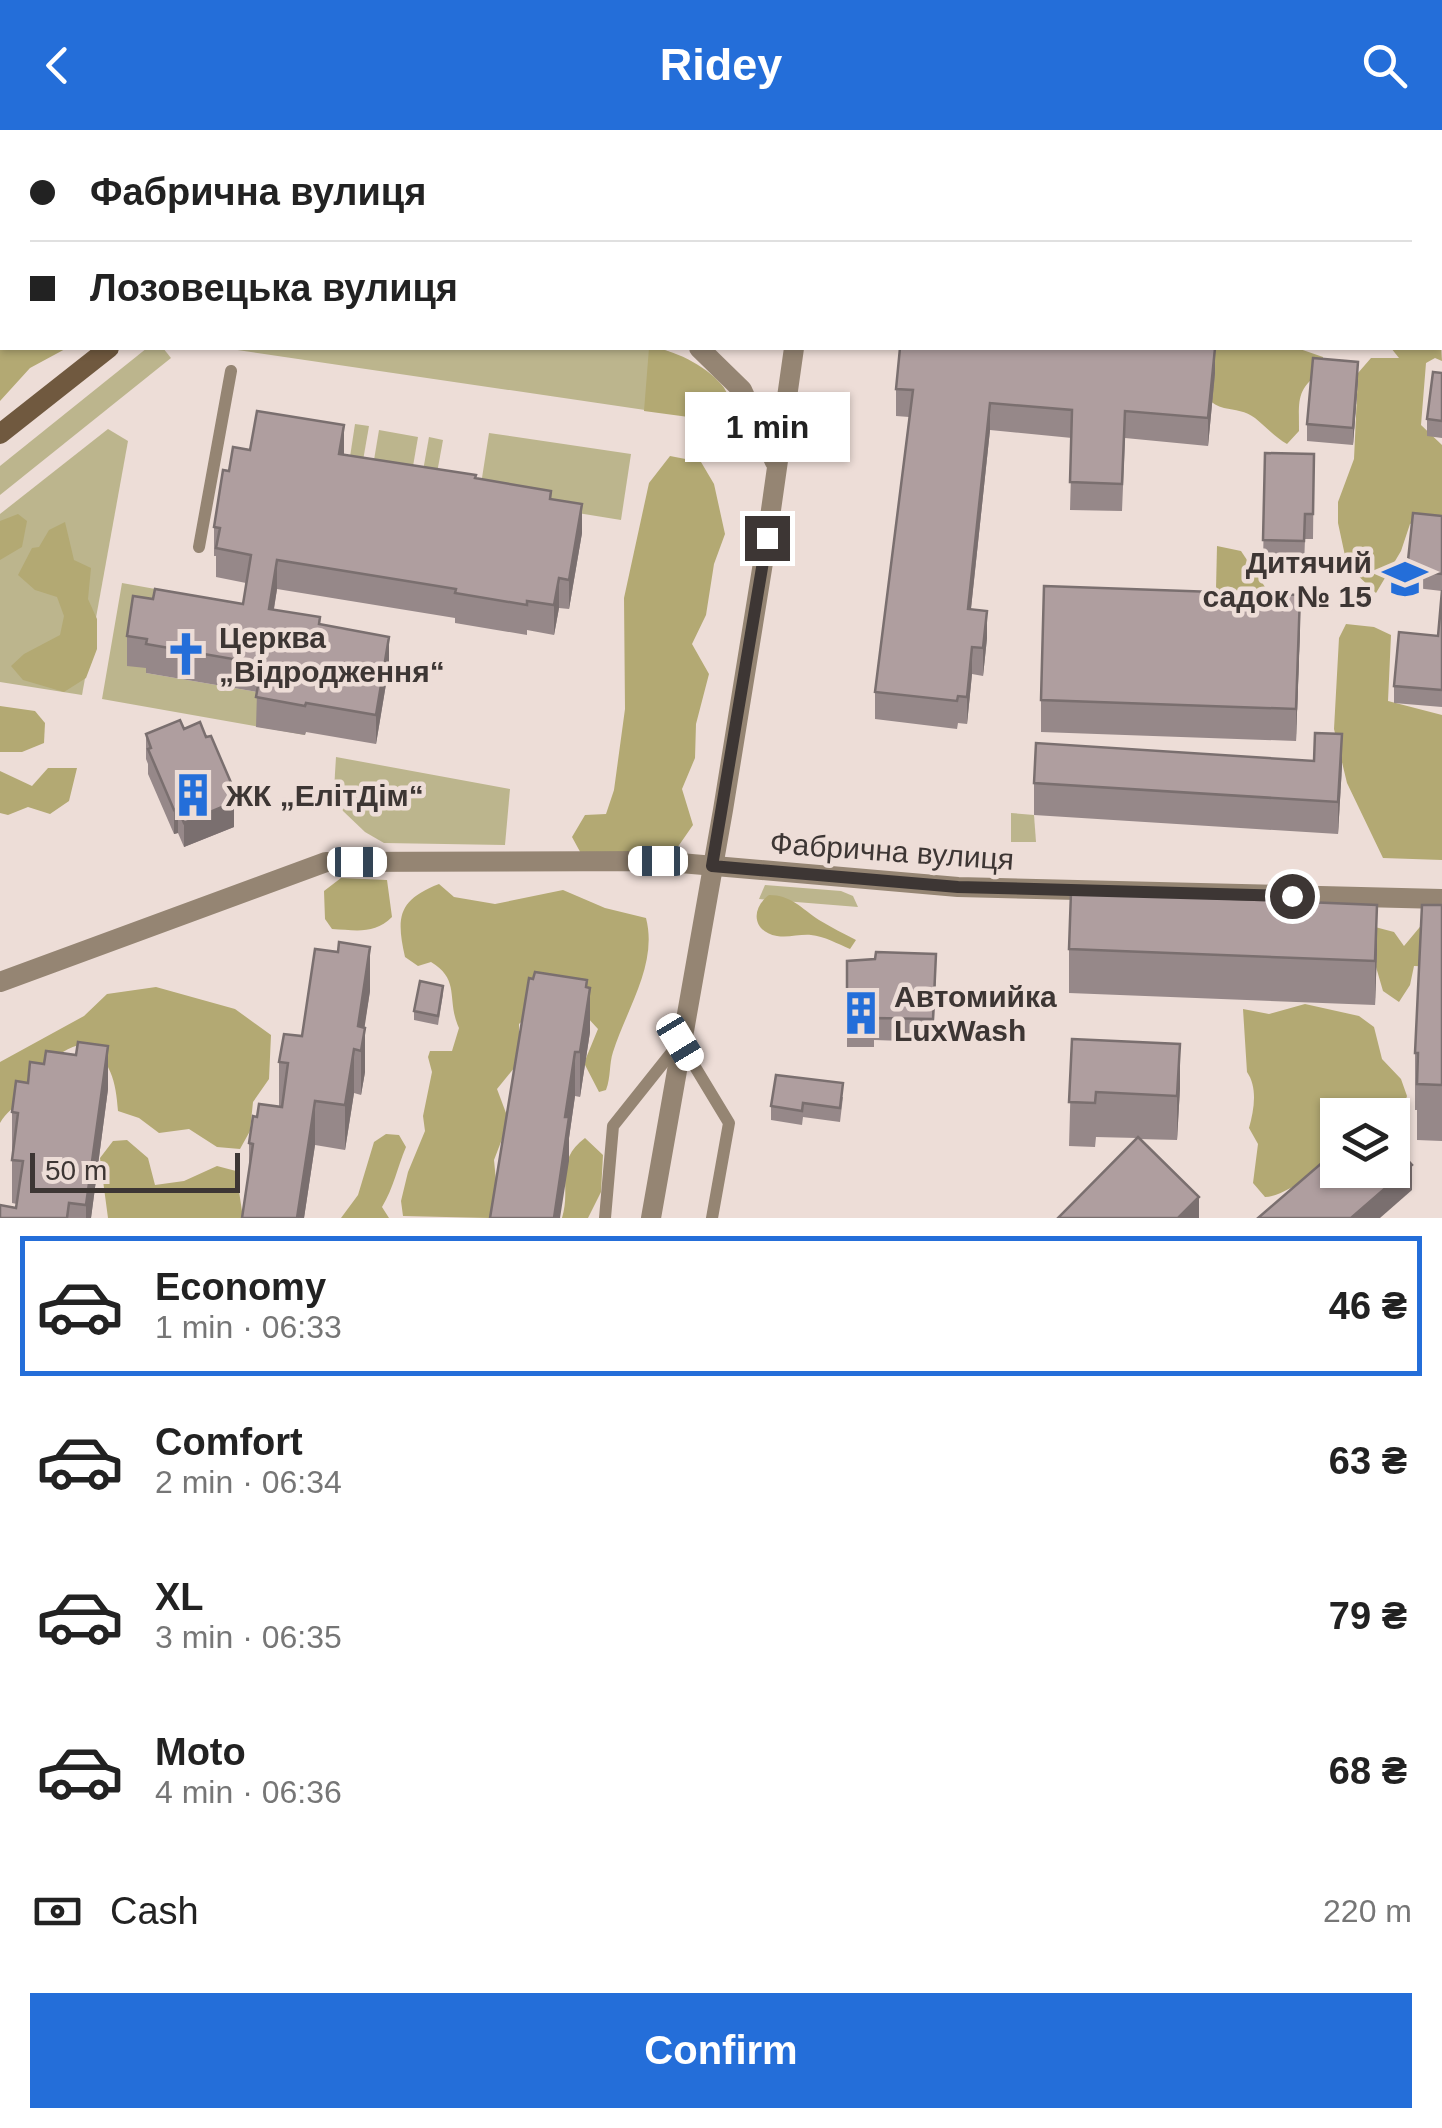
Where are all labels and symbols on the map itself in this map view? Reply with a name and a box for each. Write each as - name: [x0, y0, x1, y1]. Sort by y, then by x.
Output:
- callout: 1 min: [684, 393, 850, 463]
- route end: [745, 516, 790, 561]
- place label: Дитячий садок № 15: [1202, 546, 1372, 613]
- school or university icon: Дитячий садок № 15: [1381, 555, 1429, 603]
- place label: Церква „Відродження“: [219, 621, 445, 688]
- church icon: Церква „Відродження“: [162, 630, 210, 678]
- building icon: ЖК „ЕлітДім“: [169, 771, 217, 819]
- place label: ЖК „ЕлітДім“: [225, 779, 424, 812]
- street label: Фабрична вулиця: [769, 826, 1015, 876]
- car: [628, 846, 688, 876]
- car: [327, 847, 387, 877]
- route start: [1270, 874, 1315, 919]
- place label: Автомийка LuxWash: [894, 980, 1057, 1047]
- building icon: Автомийка LuxWash: [837, 989, 885, 1037]
- car: [652, 1009, 708, 1075]
- scale bar: [30, 1148, 240, 1192]

